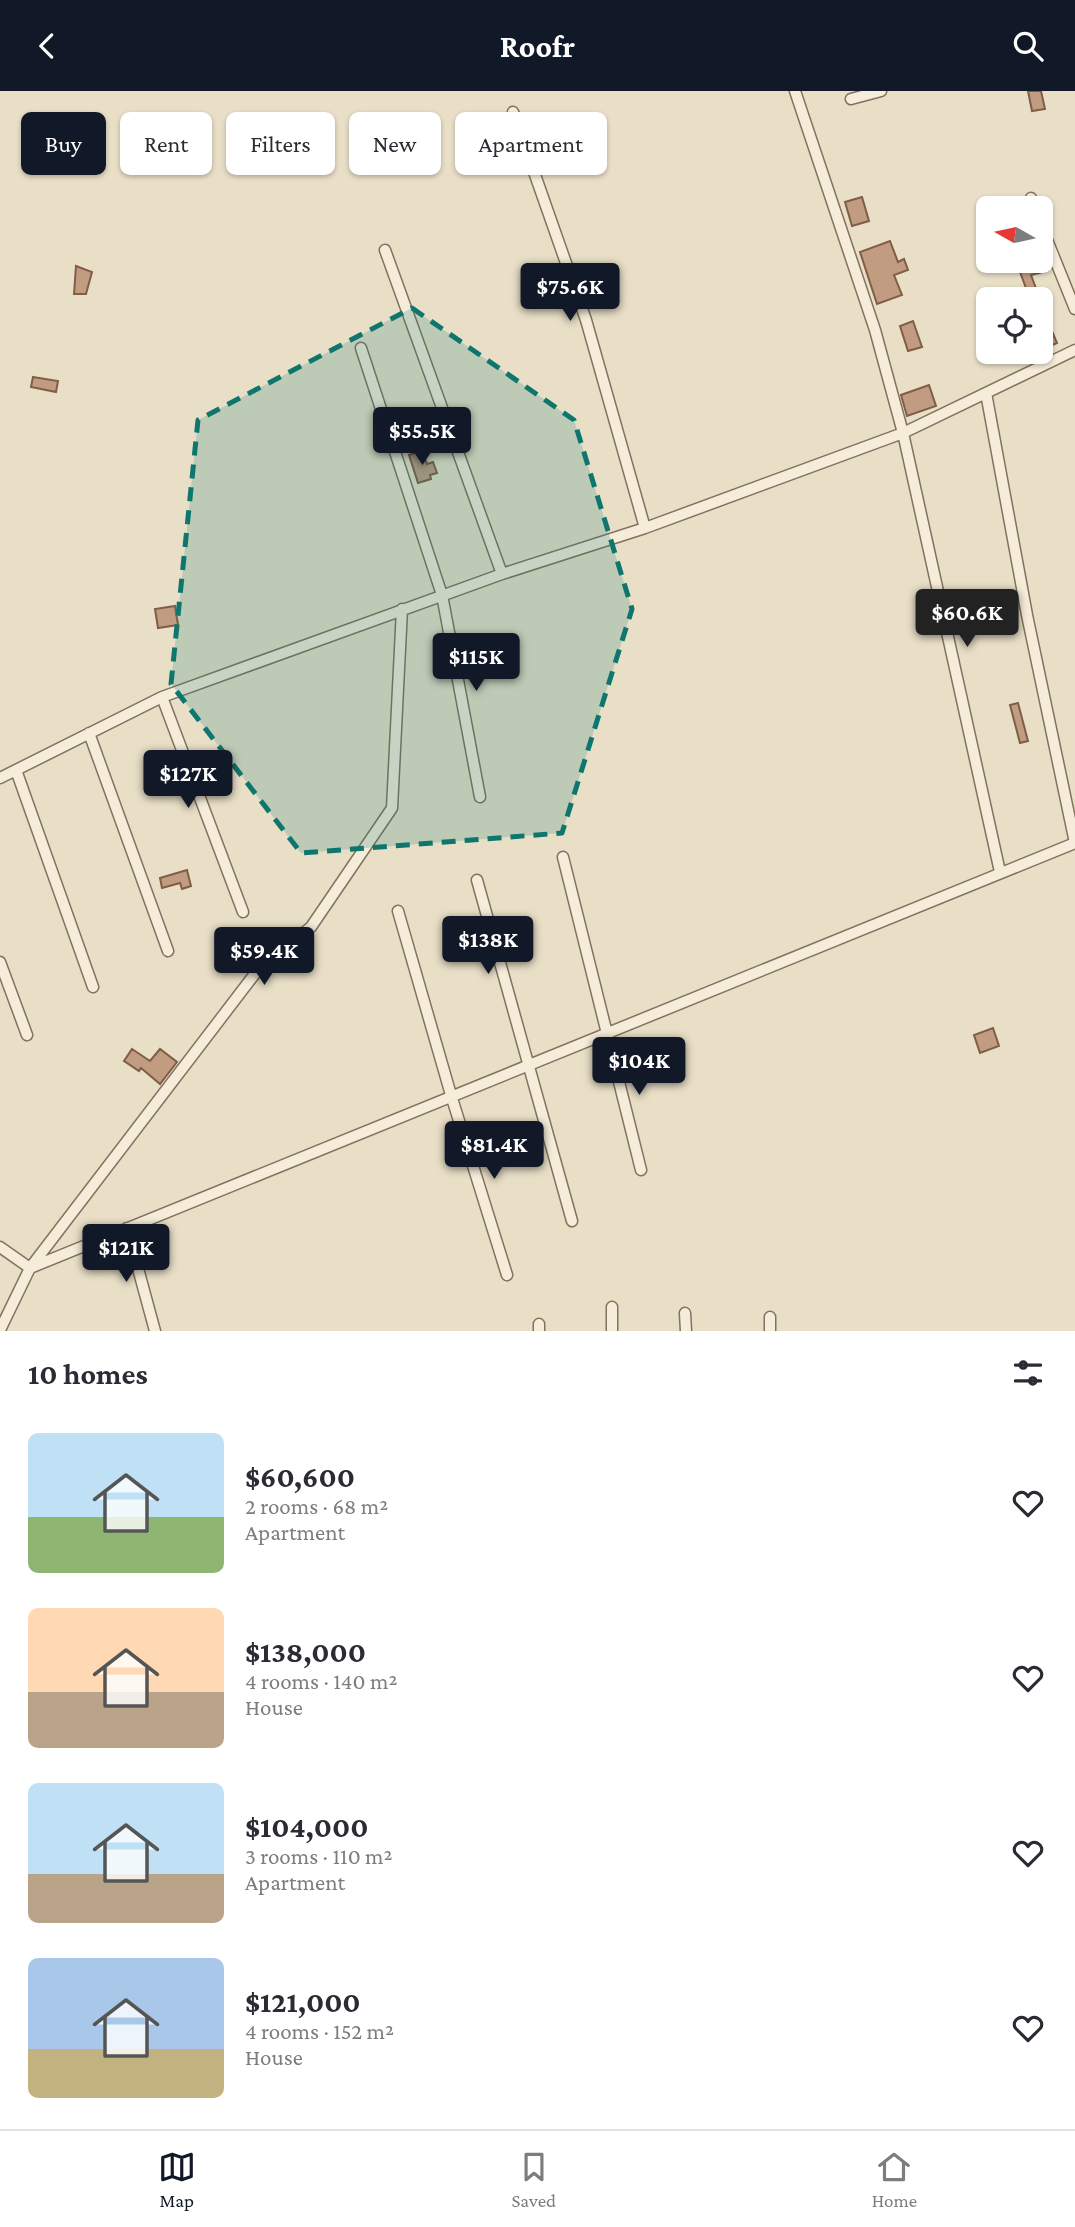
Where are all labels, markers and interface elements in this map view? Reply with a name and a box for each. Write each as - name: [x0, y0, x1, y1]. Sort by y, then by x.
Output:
- icon: back: [28, 27, 66, 65]
- icon: search: [1009, 27, 1047, 65]
- text: Roofr: [500, 28, 575, 64]
- chip: Buy: [21, 112, 106, 175]
- chip: Rent: [120, 112, 212, 175]
- chip: Filters: [226, 112, 335, 175]
- chip: New: [349, 112, 441, 175]
- chip: Apartment: [455, 112, 607, 175]
- north arrow: [976, 196, 1054, 273]
- map controls: [976, 196, 1053, 364]
- pin: $75.6K: [513, 264, 627, 323]
- text: $75.6K: [537, 273, 603, 299]
- button: locate: [976, 287, 1053, 364]
- pin: $55.5K: [365, 407, 479, 467]
- text: $55.5K: [389, 417, 455, 443]
- pin: $60.6K: [910, 589, 1024, 649]
- text: $60.6K: [932, 599, 1002, 625]
- pin: $115K: [427, 633, 525, 693]
- text: $115K: [449, 643, 503, 669]
- pin: $127K: [139, 751, 237, 810]
- text: $127K: [159, 760, 217, 786]
- pin: $138K: [439, 917, 537, 976]
- text: $138K: [458, 926, 518, 952]
- pin: $59.4K: [207, 927, 321, 987]
- text: $59.4K: [230, 937, 298, 963]
- pin: $104K: [590, 1037, 688, 1097]
- text: $104K: [608, 1047, 670, 1073]
- pin: $81.4K: [437, 1121, 551, 1181]
- text: $81.4K: [461, 1131, 527, 1157]
- pin: $121K: [77, 1225, 175, 1284]
- text: $121K: [98, 1234, 154, 1260]
- icon: filters: [1009, 1354, 1047, 1392]
- text: 10 homes: [28, 1357, 148, 1390]
- text: $60,600: [245, 1460, 355, 1493]
- icon: home: [84, 1461, 168, 1545]
- icon: heart: [1009, 1484, 1047, 1522]
- text: 2 rooms · 68 m²: [245, 1493, 388, 1519]
- text: Apartment: [245, 1519, 345, 1545]
- text: $138,000: [245, 1635, 366, 1668]
- icon: home: [84, 1636, 168, 1720]
- icon: heart: [1009, 1659, 1047, 1697]
- text: 4 rooms · 140 m²: [245, 1668, 397, 1694]
- text: House: [245, 1694, 303, 1720]
- text: $104,000: [245, 1810, 368, 1843]
- icon: home: [84, 1811, 168, 1895]
- icon: heart: [1009, 1834, 1047, 1872]
- text: 3 rooms · 110 m²: [245, 1843, 392, 1869]
- text: Apartment: [245, 1869, 345, 1895]
- text: $121,000: [245, 1985, 361, 2018]
- icon: home: [84, 1986, 168, 2070]
- icon: heart: [1009, 2009, 1047, 2047]
- text: 4 rooms · 152 m²: [245, 2018, 394, 2044]
- text: House: [245, 2044, 303, 2070]
- tab: Map: [158, 2148, 196, 2211]
- tab: Saved: [511, 2148, 556, 2211]
- tab: Home: [872, 2148, 917, 2211]

